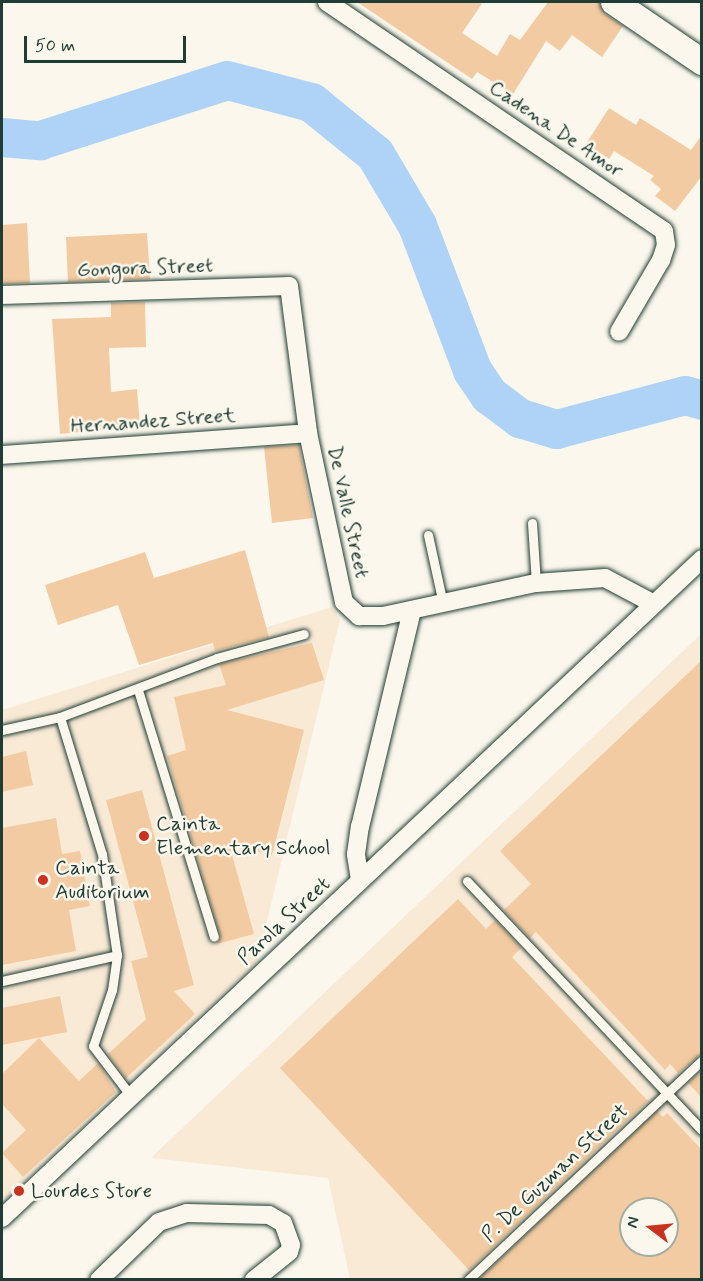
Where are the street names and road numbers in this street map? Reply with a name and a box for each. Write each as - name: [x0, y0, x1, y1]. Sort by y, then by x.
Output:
- street label: Cadena De Amor: [484, 75, 628, 183]
- street label: Gongora Street: [75, 253, 215, 283]
- street label: Hernandez Street: [70, 403, 236, 439]
- street label: De Valle Street: [321, 442, 375, 582]
- street label: Parola Street: [231, 870, 337, 972]
- street label: P. De Guzman Street: [475, 1097, 635, 1249]

